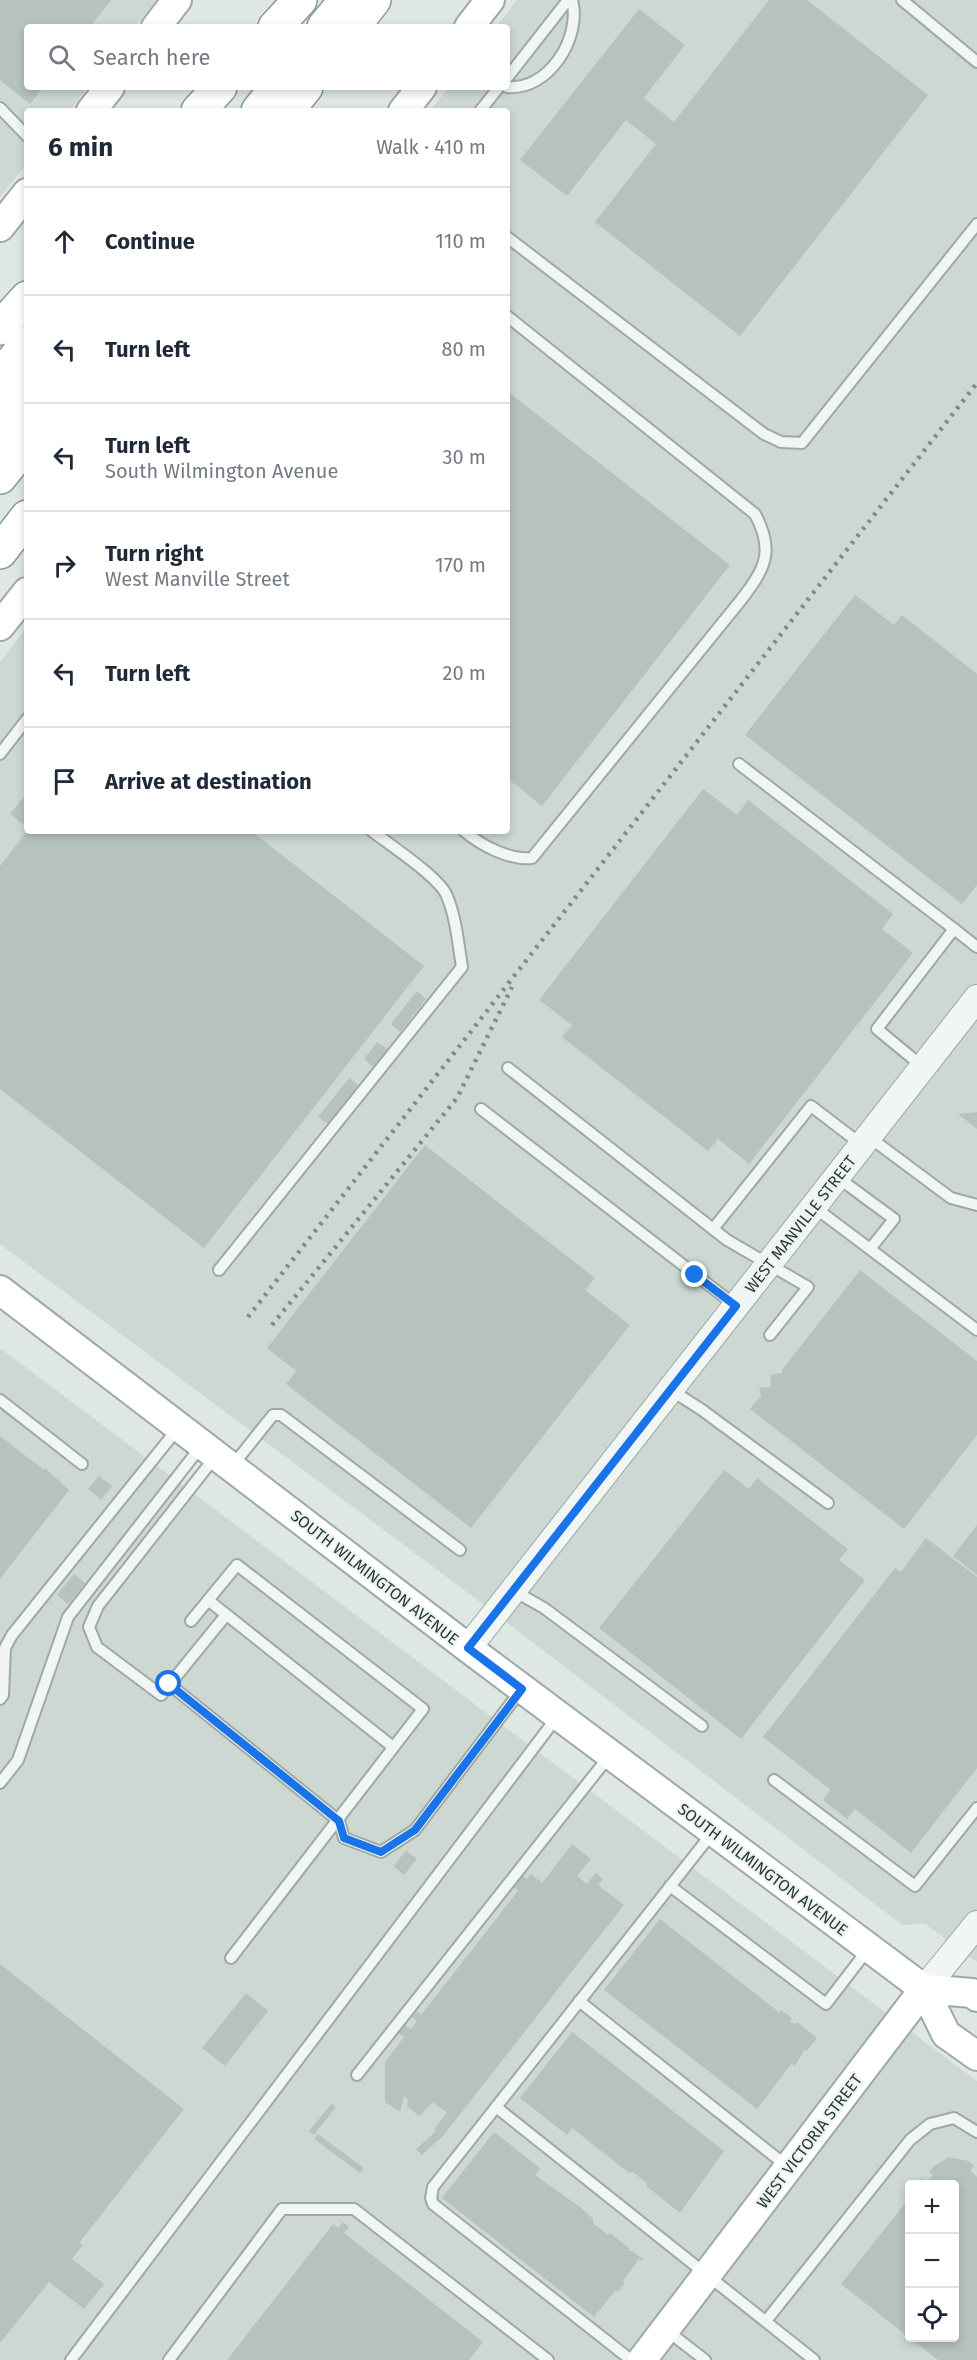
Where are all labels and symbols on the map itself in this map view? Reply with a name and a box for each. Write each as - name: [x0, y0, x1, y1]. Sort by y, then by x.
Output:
- street label: WEST MANVILLE STREET: [741, 1151, 860, 1297]
- route end: [681, 1261, 707, 1287]
- street label: SOUTH WILMINGTON AVENUE: [287, 1506, 462, 1649]
- route start: [155, 1670, 181, 1696]
- street label: SOUTH WILMINGTON AVENUE: [674, 1799, 851, 1940]
- street label: WEST VICTORIA STREET: [753, 2070, 867, 2212]

